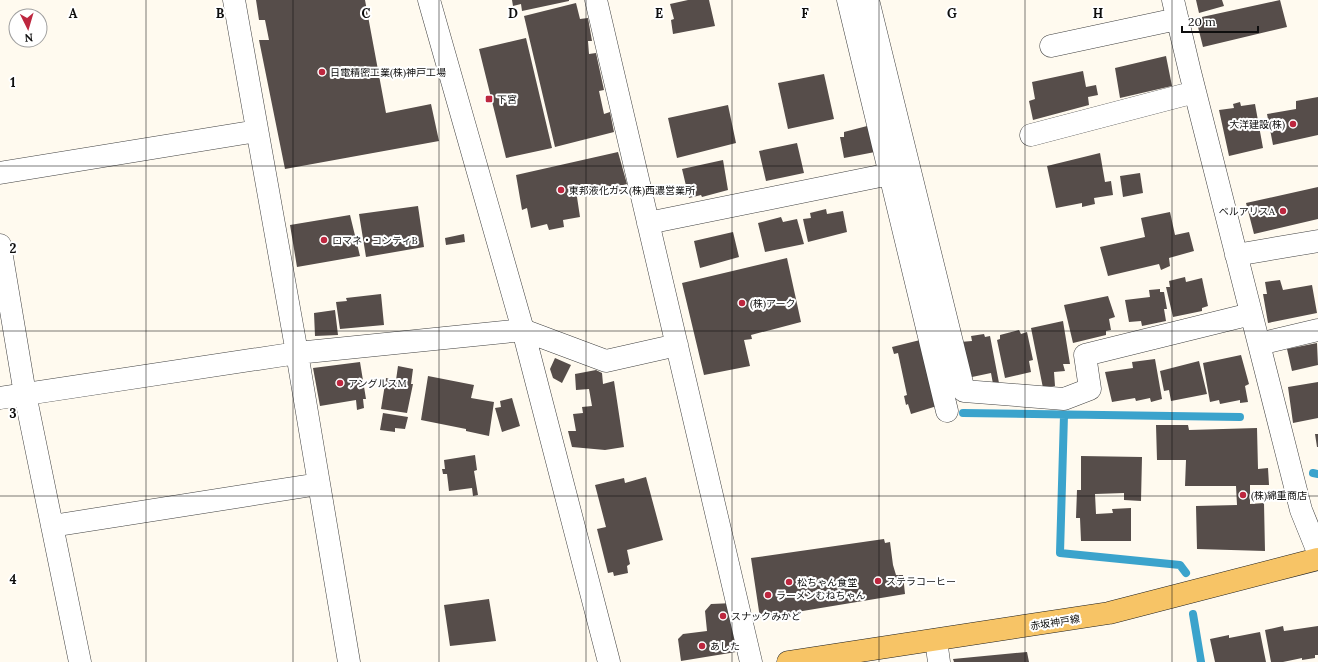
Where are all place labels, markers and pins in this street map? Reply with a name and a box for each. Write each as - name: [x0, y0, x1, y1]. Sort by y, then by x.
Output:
- place label: 日電精密工業(株)神戸工場: [330, 66, 446, 79]
- marker: 日電精密工業(株)神戸工場: [317, 67, 327, 77]
- place label: 下宮: [497, 93, 517, 106]
- marker: 下宮: [484, 94, 494, 104]
- place label: 大洋建設(株): [1229, 118, 1285, 131]
- marker: 大洋建設(株): [1288, 119, 1298, 129]
- place label: 東邦液化ガス(株)西濃営業所: [569, 184, 695, 197]
- marker: 東邦液化ガス(株)西濃営業所: [556, 185, 566, 195]
- place label: ベルアリスA: [1219, 205, 1276, 218]
- marker: ベルアリスA: [1278, 206, 1288, 216]
- place label: ロマネ・コンティB: [332, 234, 418, 247]
- marker: ロマネ・コンティB: [319, 235, 329, 245]
- place label: (株)アーク: [750, 297, 796, 310]
- marker: (株)アーク: [737, 298, 747, 308]
- place label: アングルスM: [348, 377, 407, 390]
- marker: アングルスM: [335, 378, 345, 388]
- place label: (株)綿重商店: [1251, 489, 1307, 502]
- marker: (株)綿重商店: [1238, 490, 1248, 500]
- place label: ステラコーヒー: [886, 575, 956, 588]
- place label: 松ちゃん食堂: [797, 576, 857, 589]
- marker: ステラコーヒー: [873, 576, 883, 586]
- marker: 松ちゃん食堂: [784, 577, 794, 587]
- place label: ラーメンむねちゃん: [776, 589, 866, 602]
- marker: ラーメンむねちゃん: [763, 590, 773, 600]
- place label: スナックみかど: [731, 610, 801, 623]
- marker: スナックみかど: [718, 611, 728, 621]
- place label: あした: [710, 640, 740, 653]
- marker: あした: [697, 641, 707, 651]

